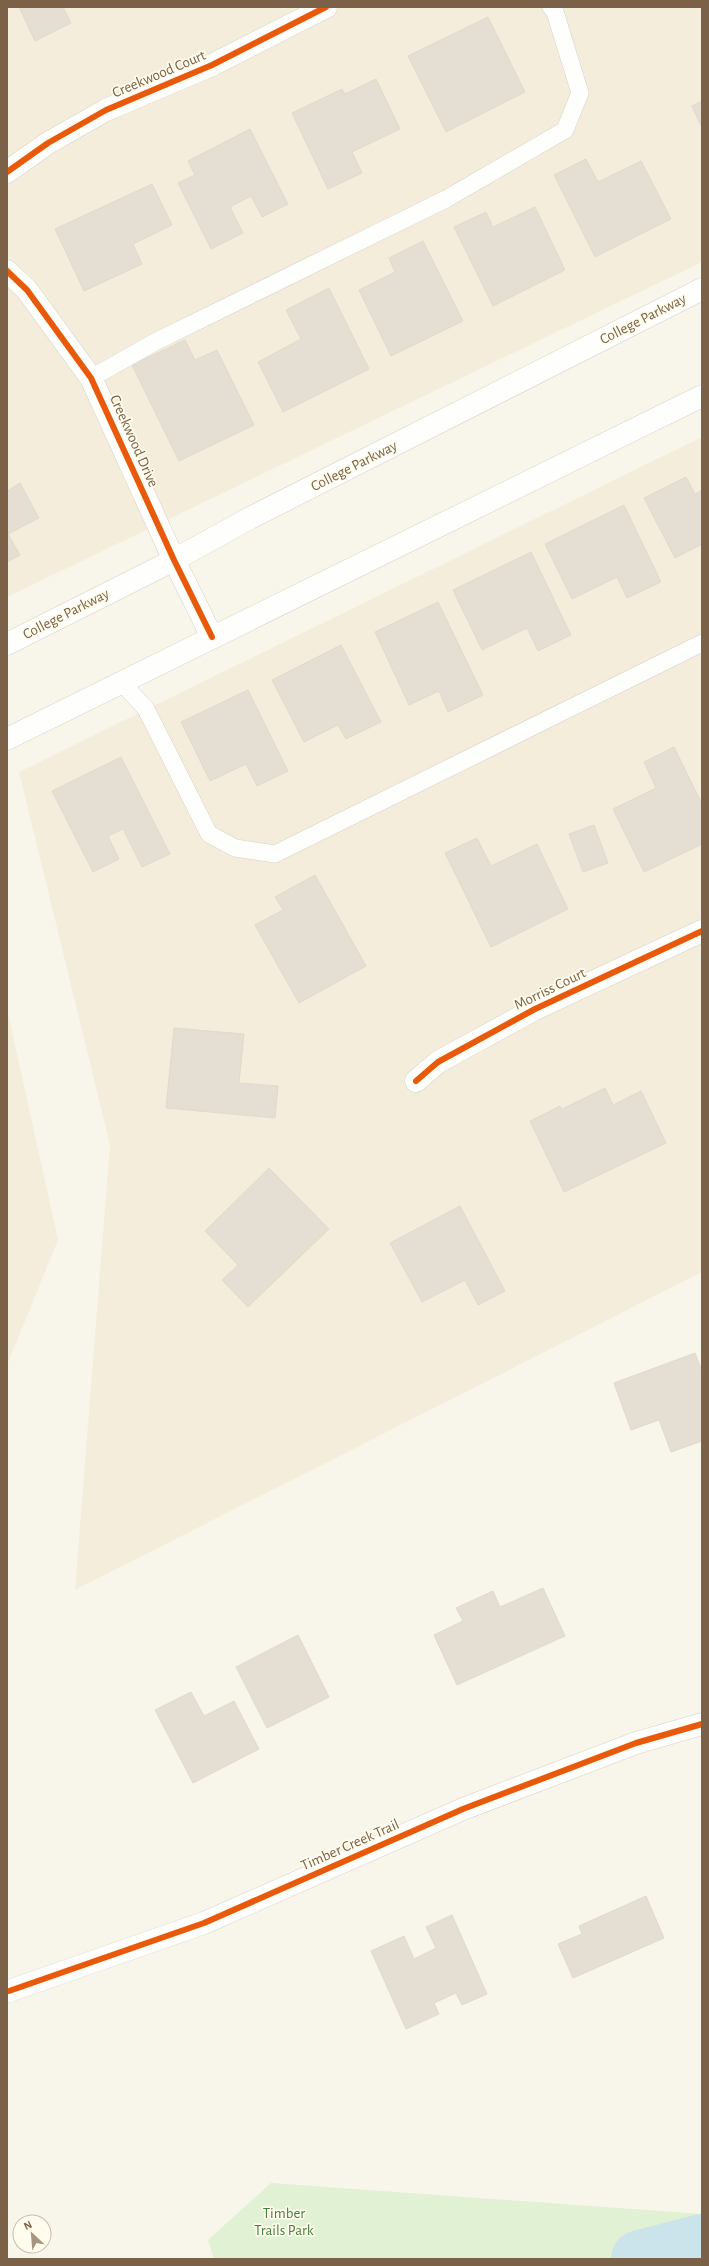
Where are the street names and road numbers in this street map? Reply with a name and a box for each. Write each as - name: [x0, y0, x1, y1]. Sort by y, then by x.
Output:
- street label: Creekwood Court: [110, 48, 208, 100]
- street label: College Parkway: [597, 291, 689, 347]
- street label: Creekwood Drive: [107, 393, 161, 489]
- street label: College Parkway: [308, 438, 400, 494]
- street label: College Parkway: [20, 586, 112, 642]
- street label: Morriss Court: [512, 965, 588, 1013]
- street label: Timber Creek Trail: [299, 1817, 401, 1873]

